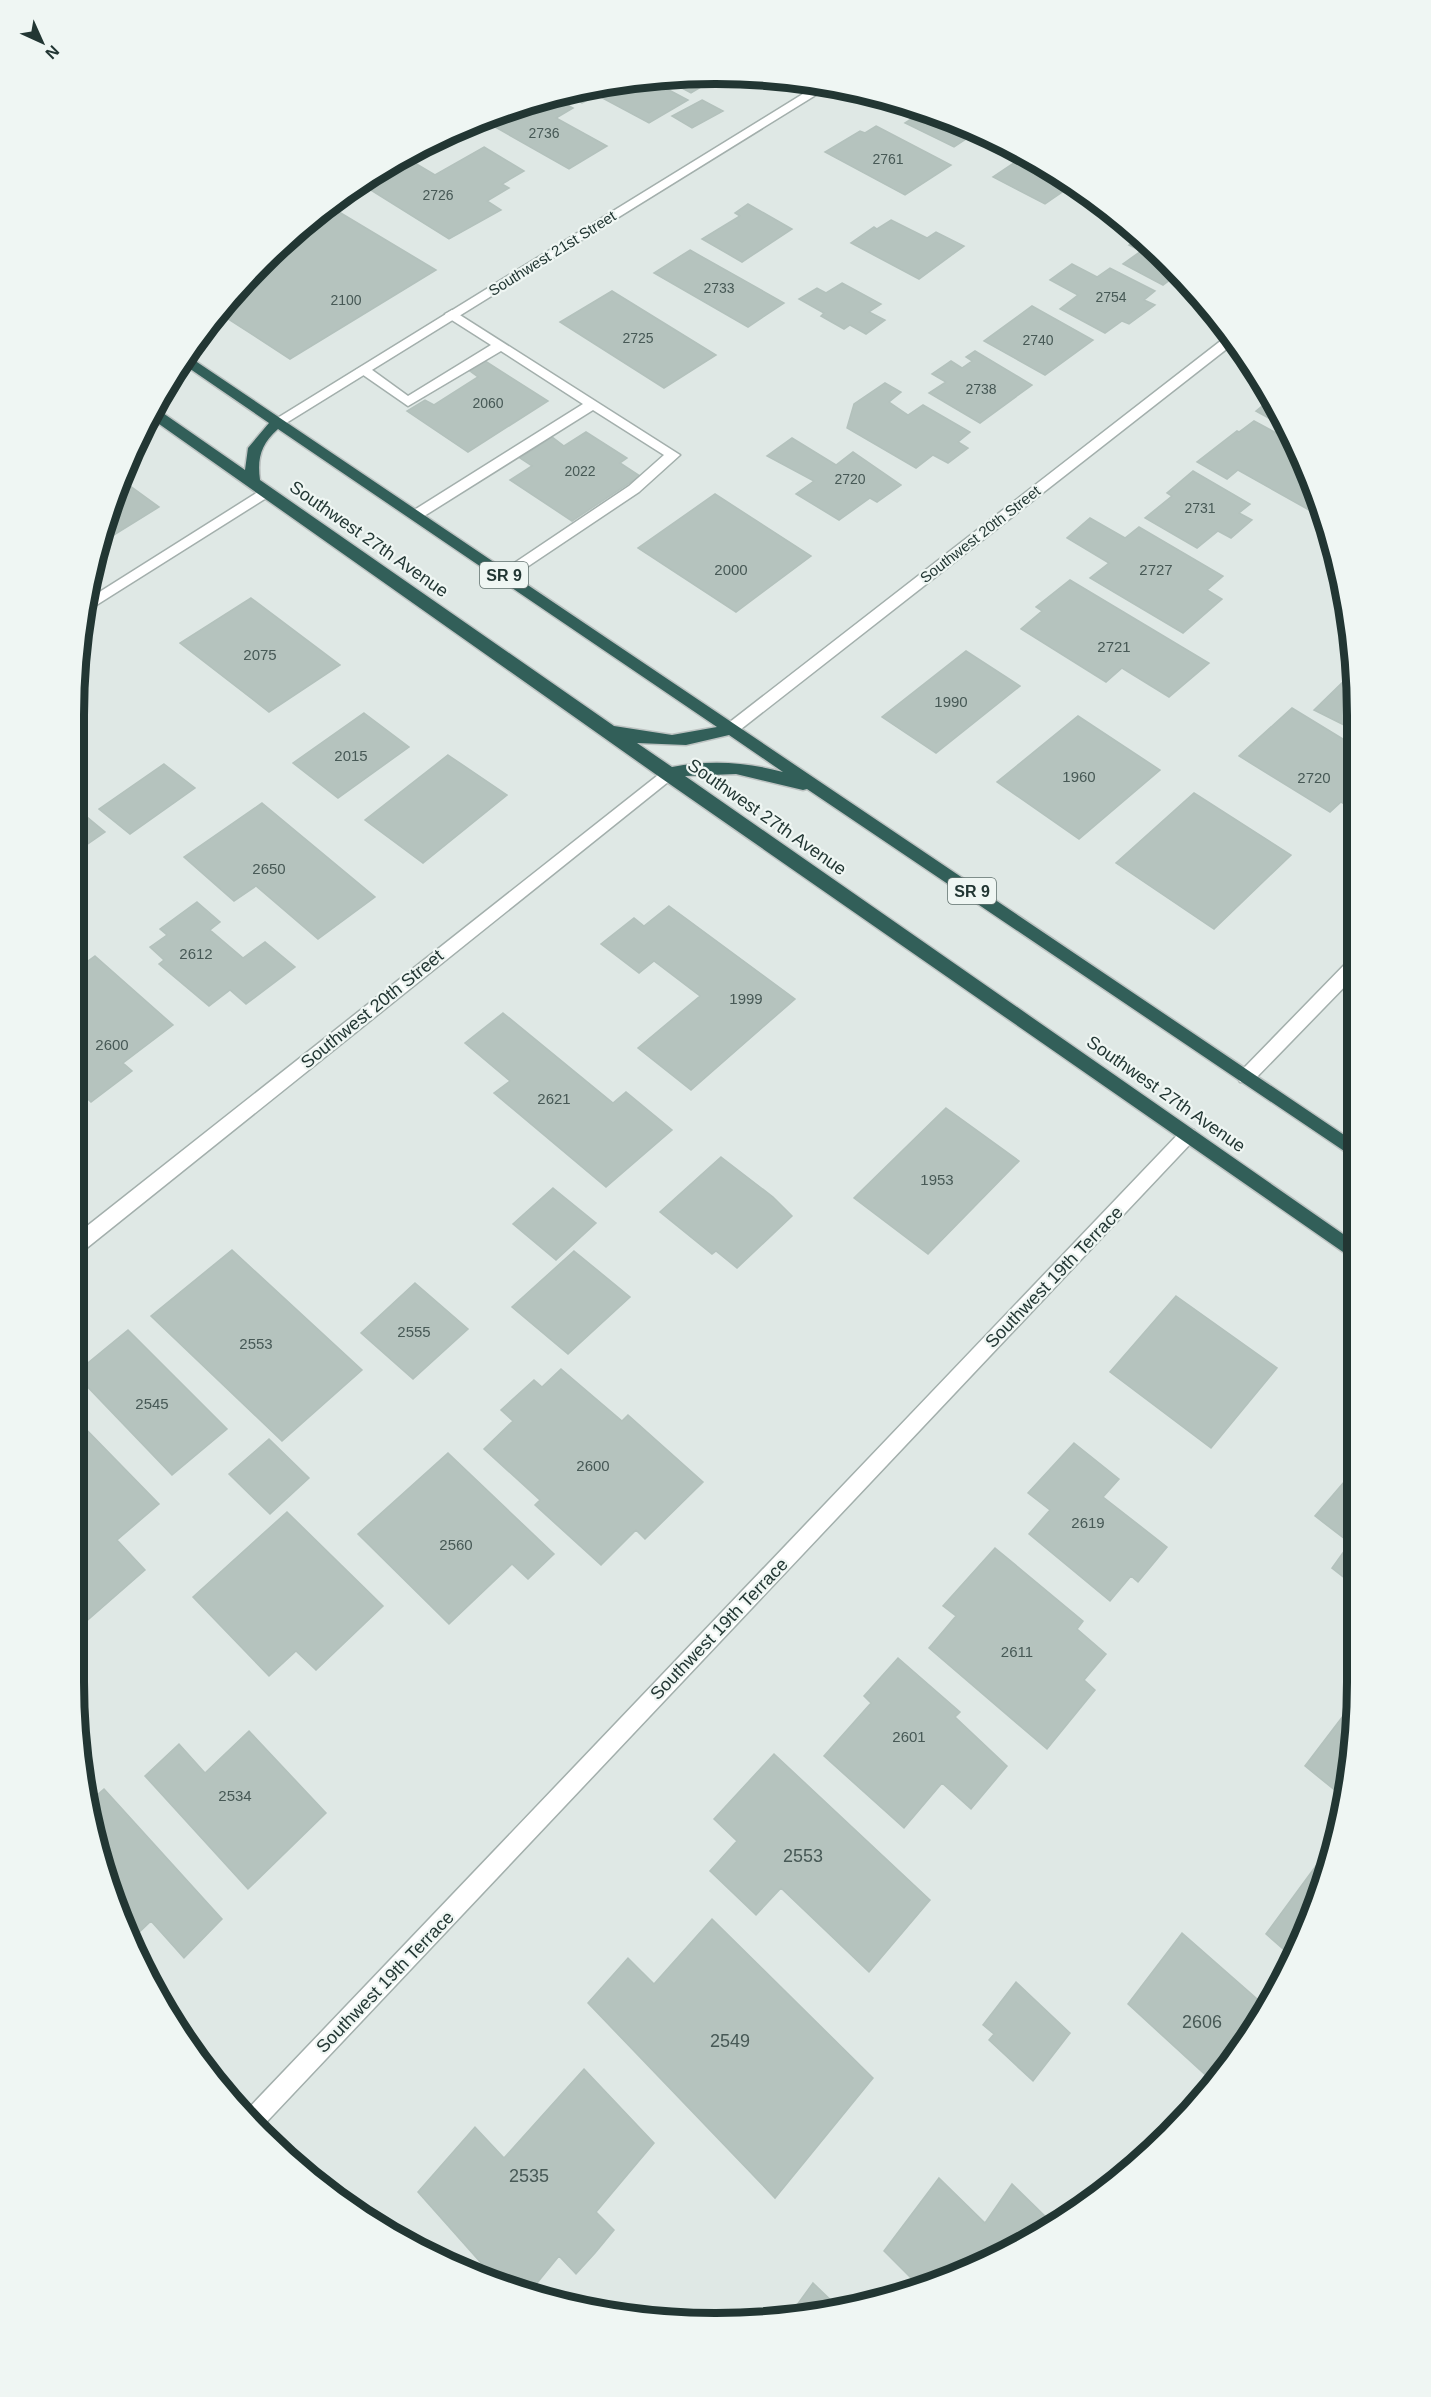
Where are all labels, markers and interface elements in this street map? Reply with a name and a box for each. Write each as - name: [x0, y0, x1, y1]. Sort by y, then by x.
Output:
- north arrow: [12, 12, 72, 72]
- text: N: [42, 42, 62, 62]
- house number: 2736: [528, 125, 560, 141]
- house number: 2761: [872, 151, 904, 167]
- house number: 2726: [422, 187, 454, 203]
- street label: Southwest 21st Street: [485, 206, 619, 299]
- house number: 2733: [703, 280, 735, 296]
- house number: 2754: [1095, 289, 1127, 305]
- house number: 2100: [330, 292, 362, 308]
- house number: 2725: [622, 330, 654, 346]
- house number: 2740: [1022, 332, 1054, 348]
- house number: 2738: [965, 381, 997, 397]
- house number: 2060: [472, 395, 504, 411]
- house number: 2022: [564, 463, 596, 479]
- house number: 2720: [834, 471, 866, 487]
- street label: Southwest 27th Avenue: [286, 477, 452, 601]
- street label: Southwest 20th Street: [917, 481, 1044, 586]
- house number: 2731: [1184, 500, 1216, 516]
- house number: 2000: [714, 561, 748, 578]
- house number: 2727: [1139, 561, 1173, 578]
- road number: SR 9: [480, 562, 528, 588]
- house number: 2721: [1097, 638, 1131, 655]
- house number: 2075: [243, 646, 277, 663]
- house number: 1990: [934, 693, 968, 710]
- house number: 2015: [334, 747, 368, 764]
- street label: Southwest 27th Avenue: [684, 755, 850, 879]
- house number: 1960: [1062, 768, 1096, 785]
- house number: 2720: [1297, 769, 1331, 786]
- house number: 2650: [252, 860, 286, 877]
- road number: SR 9: [948, 878, 996, 904]
- house number: 2612: [179, 945, 213, 962]
- street label: Southwest 20th Street: [297, 945, 447, 1073]
- house number: 1999: [729, 990, 763, 1007]
- street label: Southwest 27th Avenue: [1083, 1032, 1249, 1156]
- house number: 2600: [95, 1036, 129, 1053]
- house number: 2621: [537, 1090, 571, 1107]
- house number: 1953: [920, 1171, 954, 1188]
- street label: Southwest 19th Terrace: [981, 1202, 1127, 1352]
- house number: 2555: [397, 1323, 431, 1340]
- house number: 2553: [239, 1335, 273, 1352]
- house number: 2545: [135, 1395, 169, 1412]
- house number: 2600: [576, 1457, 610, 1474]
- house number: 2619: [1071, 1514, 1105, 1531]
- house number: 2560: [439, 1536, 473, 1553]
- street label: Southwest 19th Terrace: [646, 1554, 792, 1704]
- house number: 2611: [1001, 1643, 1033, 1660]
- house number: 2601: [892, 1728, 926, 1745]
- house number: 2534: [218, 1787, 252, 1804]
- house number: 2553: [783, 1846, 823, 1866]
- street label: Southwest 19th Terrace: [312, 1907, 458, 2057]
- house number: 2606: [1182, 2012, 1222, 2032]
- house number: 2549: [710, 2031, 750, 2051]
- house number: 2535: [509, 2166, 549, 2186]

